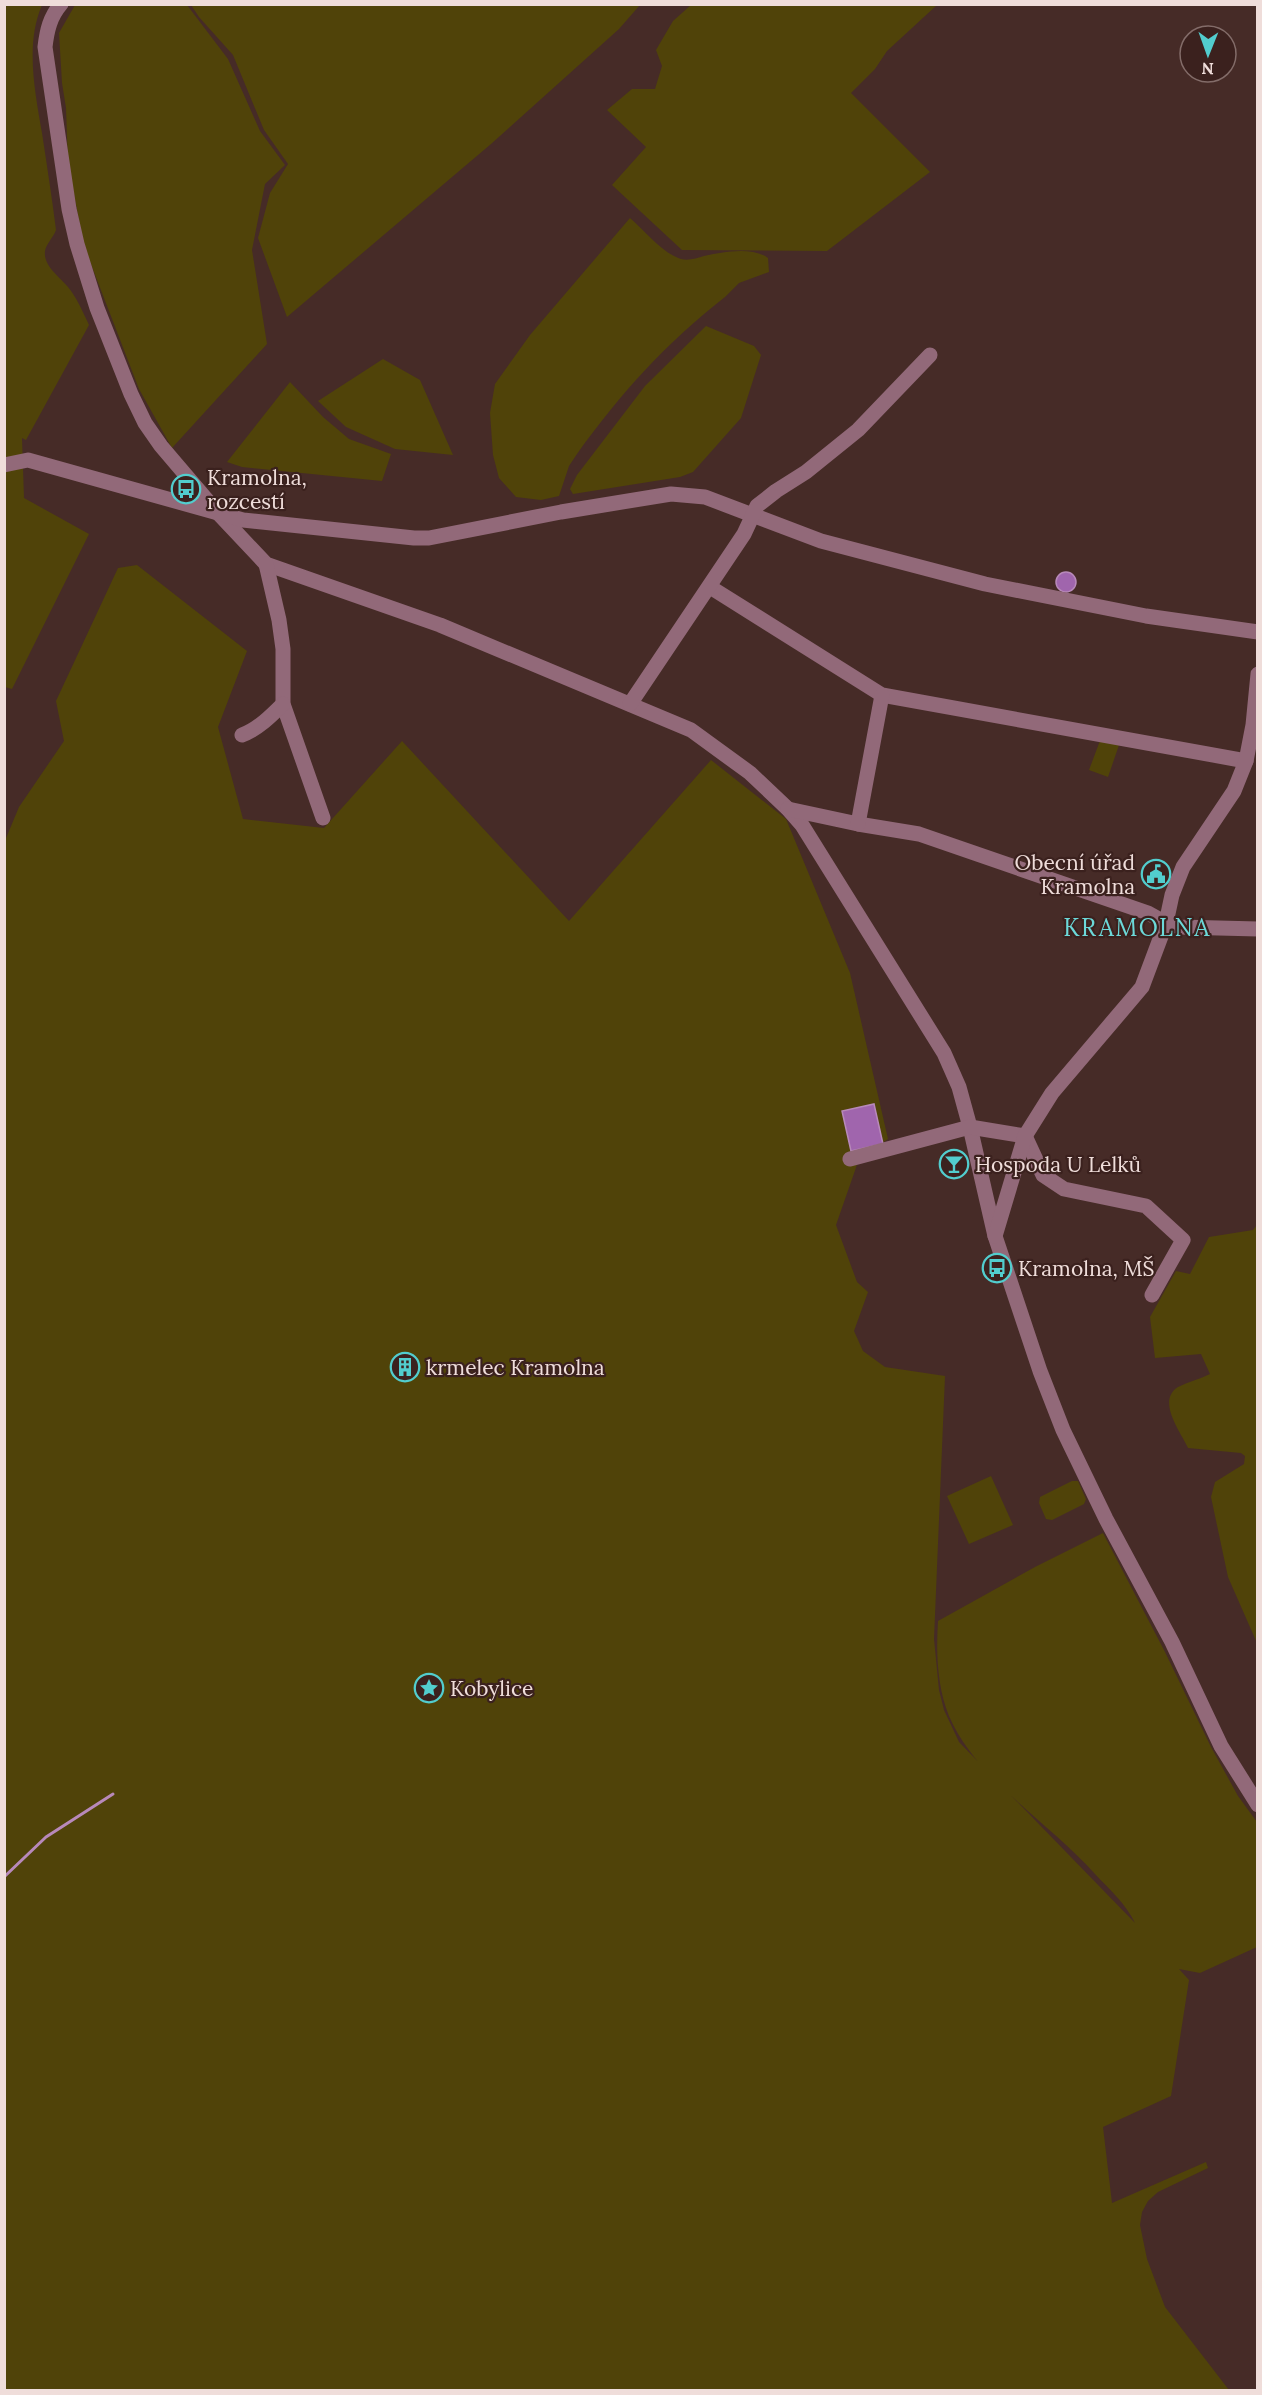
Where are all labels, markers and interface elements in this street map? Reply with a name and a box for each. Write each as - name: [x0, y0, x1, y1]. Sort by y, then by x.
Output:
- north arrow: [1178, 24, 1238, 84]
- text: N: [1201, 59, 1214, 79]
- place label: Kramolna, rozcestí: [207, 464, 307, 515]
- bus stop icon: Kramolna, rozcestí: [170, 473, 202, 505]
- place label: Obecní úřad Kramolna: [1015, 849, 1135, 900]
- public building icon: Obecní úřad Kramolna: [1140, 858, 1172, 890]
- district label: KRAMOLNA: [1063, 912, 1211, 943]
- bar icon: Hospoda U Lelků: [938, 1148, 970, 1180]
- place label: Hospoda U Lelků: [975, 1151, 1141, 1178]
- bus stop icon: Kramolna, MŠ: [981, 1252, 1013, 1284]
- place label: Kramolna, MŠ: [1018, 1255, 1155, 1282]
- building icon: krmelec Kramolna: [389, 1351, 421, 1383]
- place label: krmelec Kramolna: [426, 1354, 605, 1381]
- place icon: Kobylice: [413, 1672, 445, 1704]
- place label: Kobylice: [450, 1675, 533, 1702]

